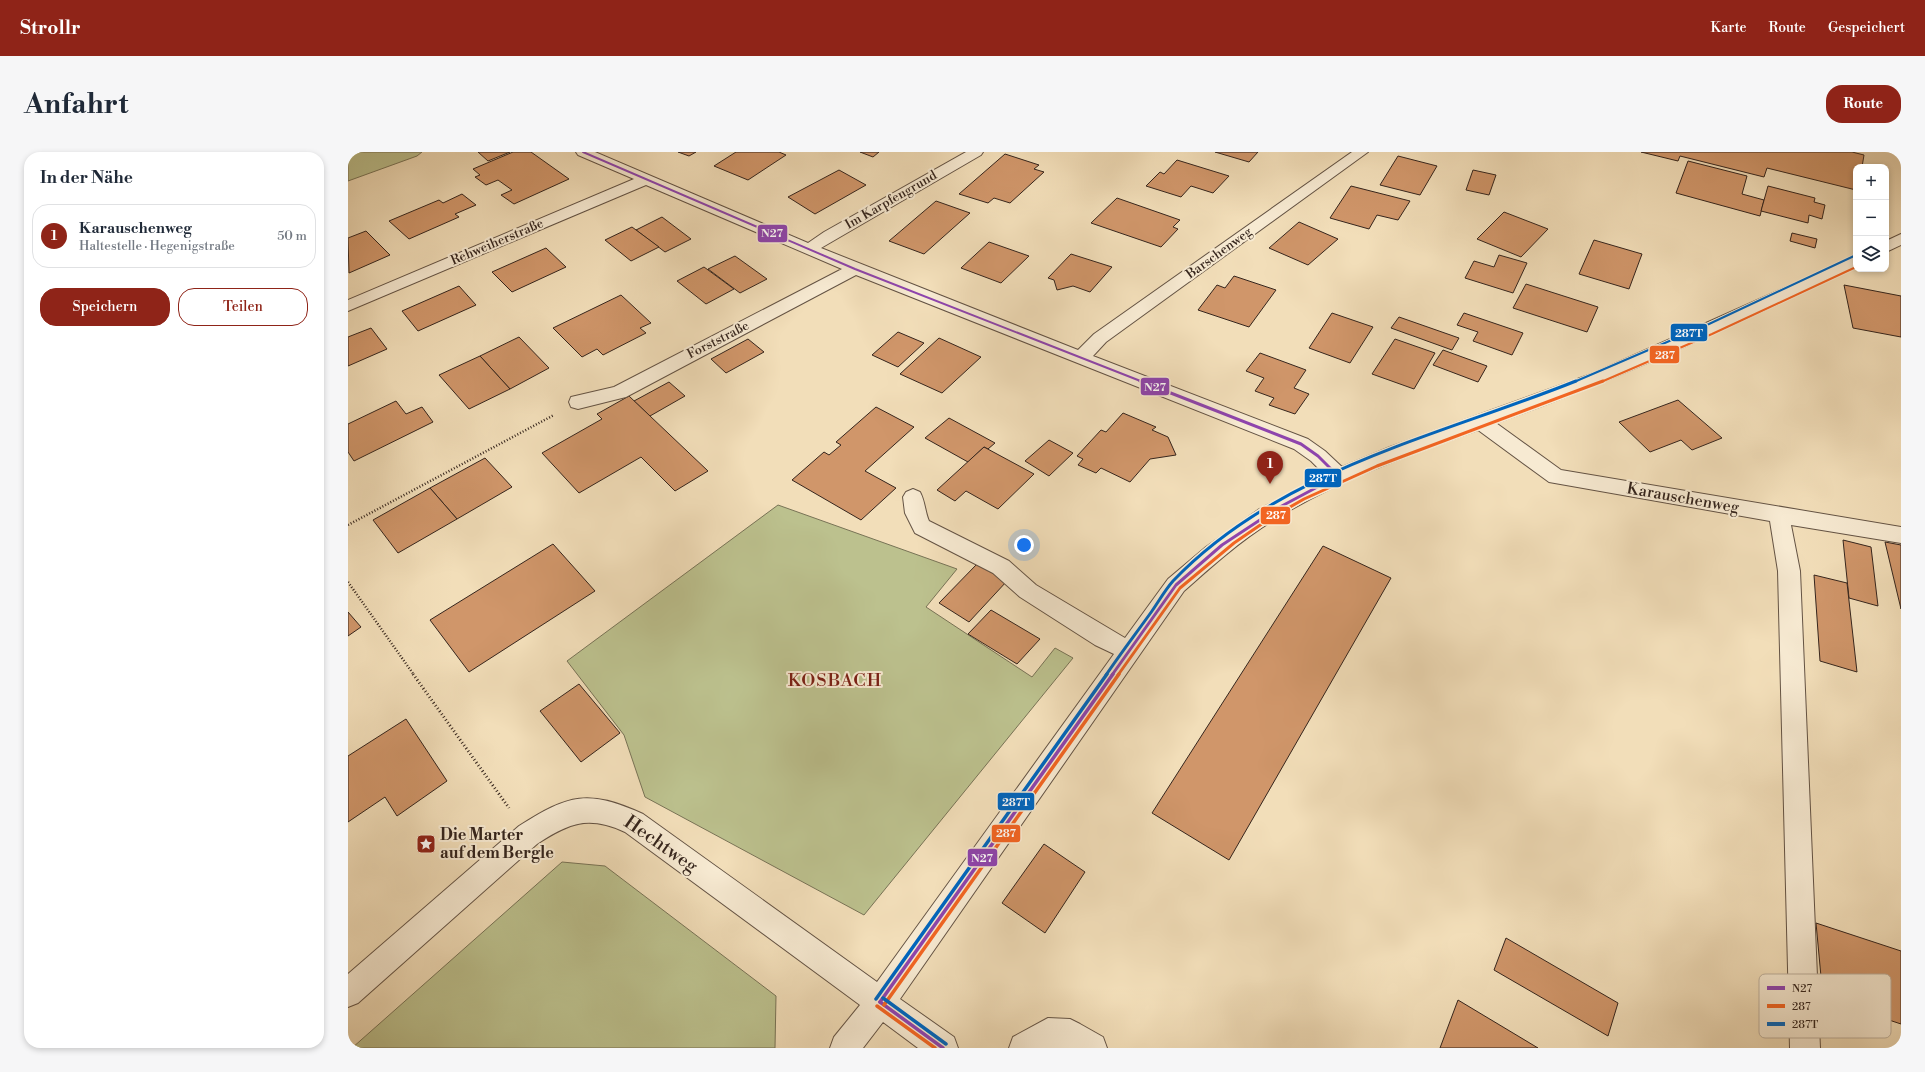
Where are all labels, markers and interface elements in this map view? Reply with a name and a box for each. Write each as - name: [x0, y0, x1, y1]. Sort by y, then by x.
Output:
- text: Strollr: [20, 16, 81, 40]
- text: Karte: [1710, 19, 1747, 37]
- text: Route: [1769, 19, 1806, 37]
- text: Gespeichert: [1828, 19, 1905, 37]
- button: Route: [1826, 85, 1901, 123]
- text: Anfahrt: [24, 87, 128, 122]
- map controls: [1853, 164, 1889, 272]
- button: +: [1853, 164, 1889, 200]
- text: In der Nähe: [40, 167, 133, 189]
- street label: Im Karpfengrund: [842, 167, 940, 233]
- button: −: [1853, 200, 1889, 236]
- street label: Rehweiherstraße: [448, 215, 546, 269]
- text: Karauschenweg: [79, 219, 192, 238]
- line badge: N27: [757, 224, 788, 243]
- street label: Barschenweg: [1182, 224, 1255, 283]
- text: N27: [761, 227, 783, 241]
- text: 1: [51, 228, 57, 244]
- text: 50 m: [277, 228, 307, 244]
- button: layers: [1853, 236, 1889, 272]
- text: Haltestelle · Hegenigstraße: [79, 238, 235, 254]
- button: Speichern: [40, 288, 170, 326]
- button: Teilen: [178, 288, 308, 326]
- street label: Forststraße: [684, 317, 752, 362]
- line badge: 287T: [1670, 323, 1708, 342]
- text: 287T: [1675, 327, 1703, 341]
- line badge: 287: [1649, 345, 1680, 364]
- text: 287: [1655, 349, 1676, 363]
- line badge: N27: [1140, 377, 1170, 396]
- text: N27: [1144, 381, 1166, 395]
- pin: 1: [1257, 451, 1283, 484]
- line badge: 287T: [1304, 468, 1342, 488]
- text: 287T: [1309, 472, 1337, 486]
- street label: Karauschenweg: [1625, 478, 1741, 518]
- line badge: 287: [1260, 506, 1291, 525]
- text: 287: [1266, 509, 1287, 523]
- your location: [1014, 535, 1034, 555]
- district label: KOSBACH: [788, 669, 882, 692]
- line badge: 287T: [997, 792, 1035, 811]
- text: 287T: [1002, 796, 1030, 810]
- street label: Hechtweg: [619, 810, 703, 878]
- line badge: 287: [991, 824, 1021, 843]
- place label: Die Marter auf dem Bergle: [440, 825, 554, 863]
- text: 287: [996, 827, 1017, 841]
- place icon: Die Marter auf dem Bergle: [415, 833, 437, 855]
- line badge: N27: [967, 848, 998, 867]
- text: N27: [971, 852, 993, 866]
- legend: [1759, 974, 1891, 1038]
- text: N27: [1792, 982, 1812, 996]
- text: 287: [1792, 1000, 1811, 1014]
- text: 287T: [1792, 1018, 1818, 1032]

